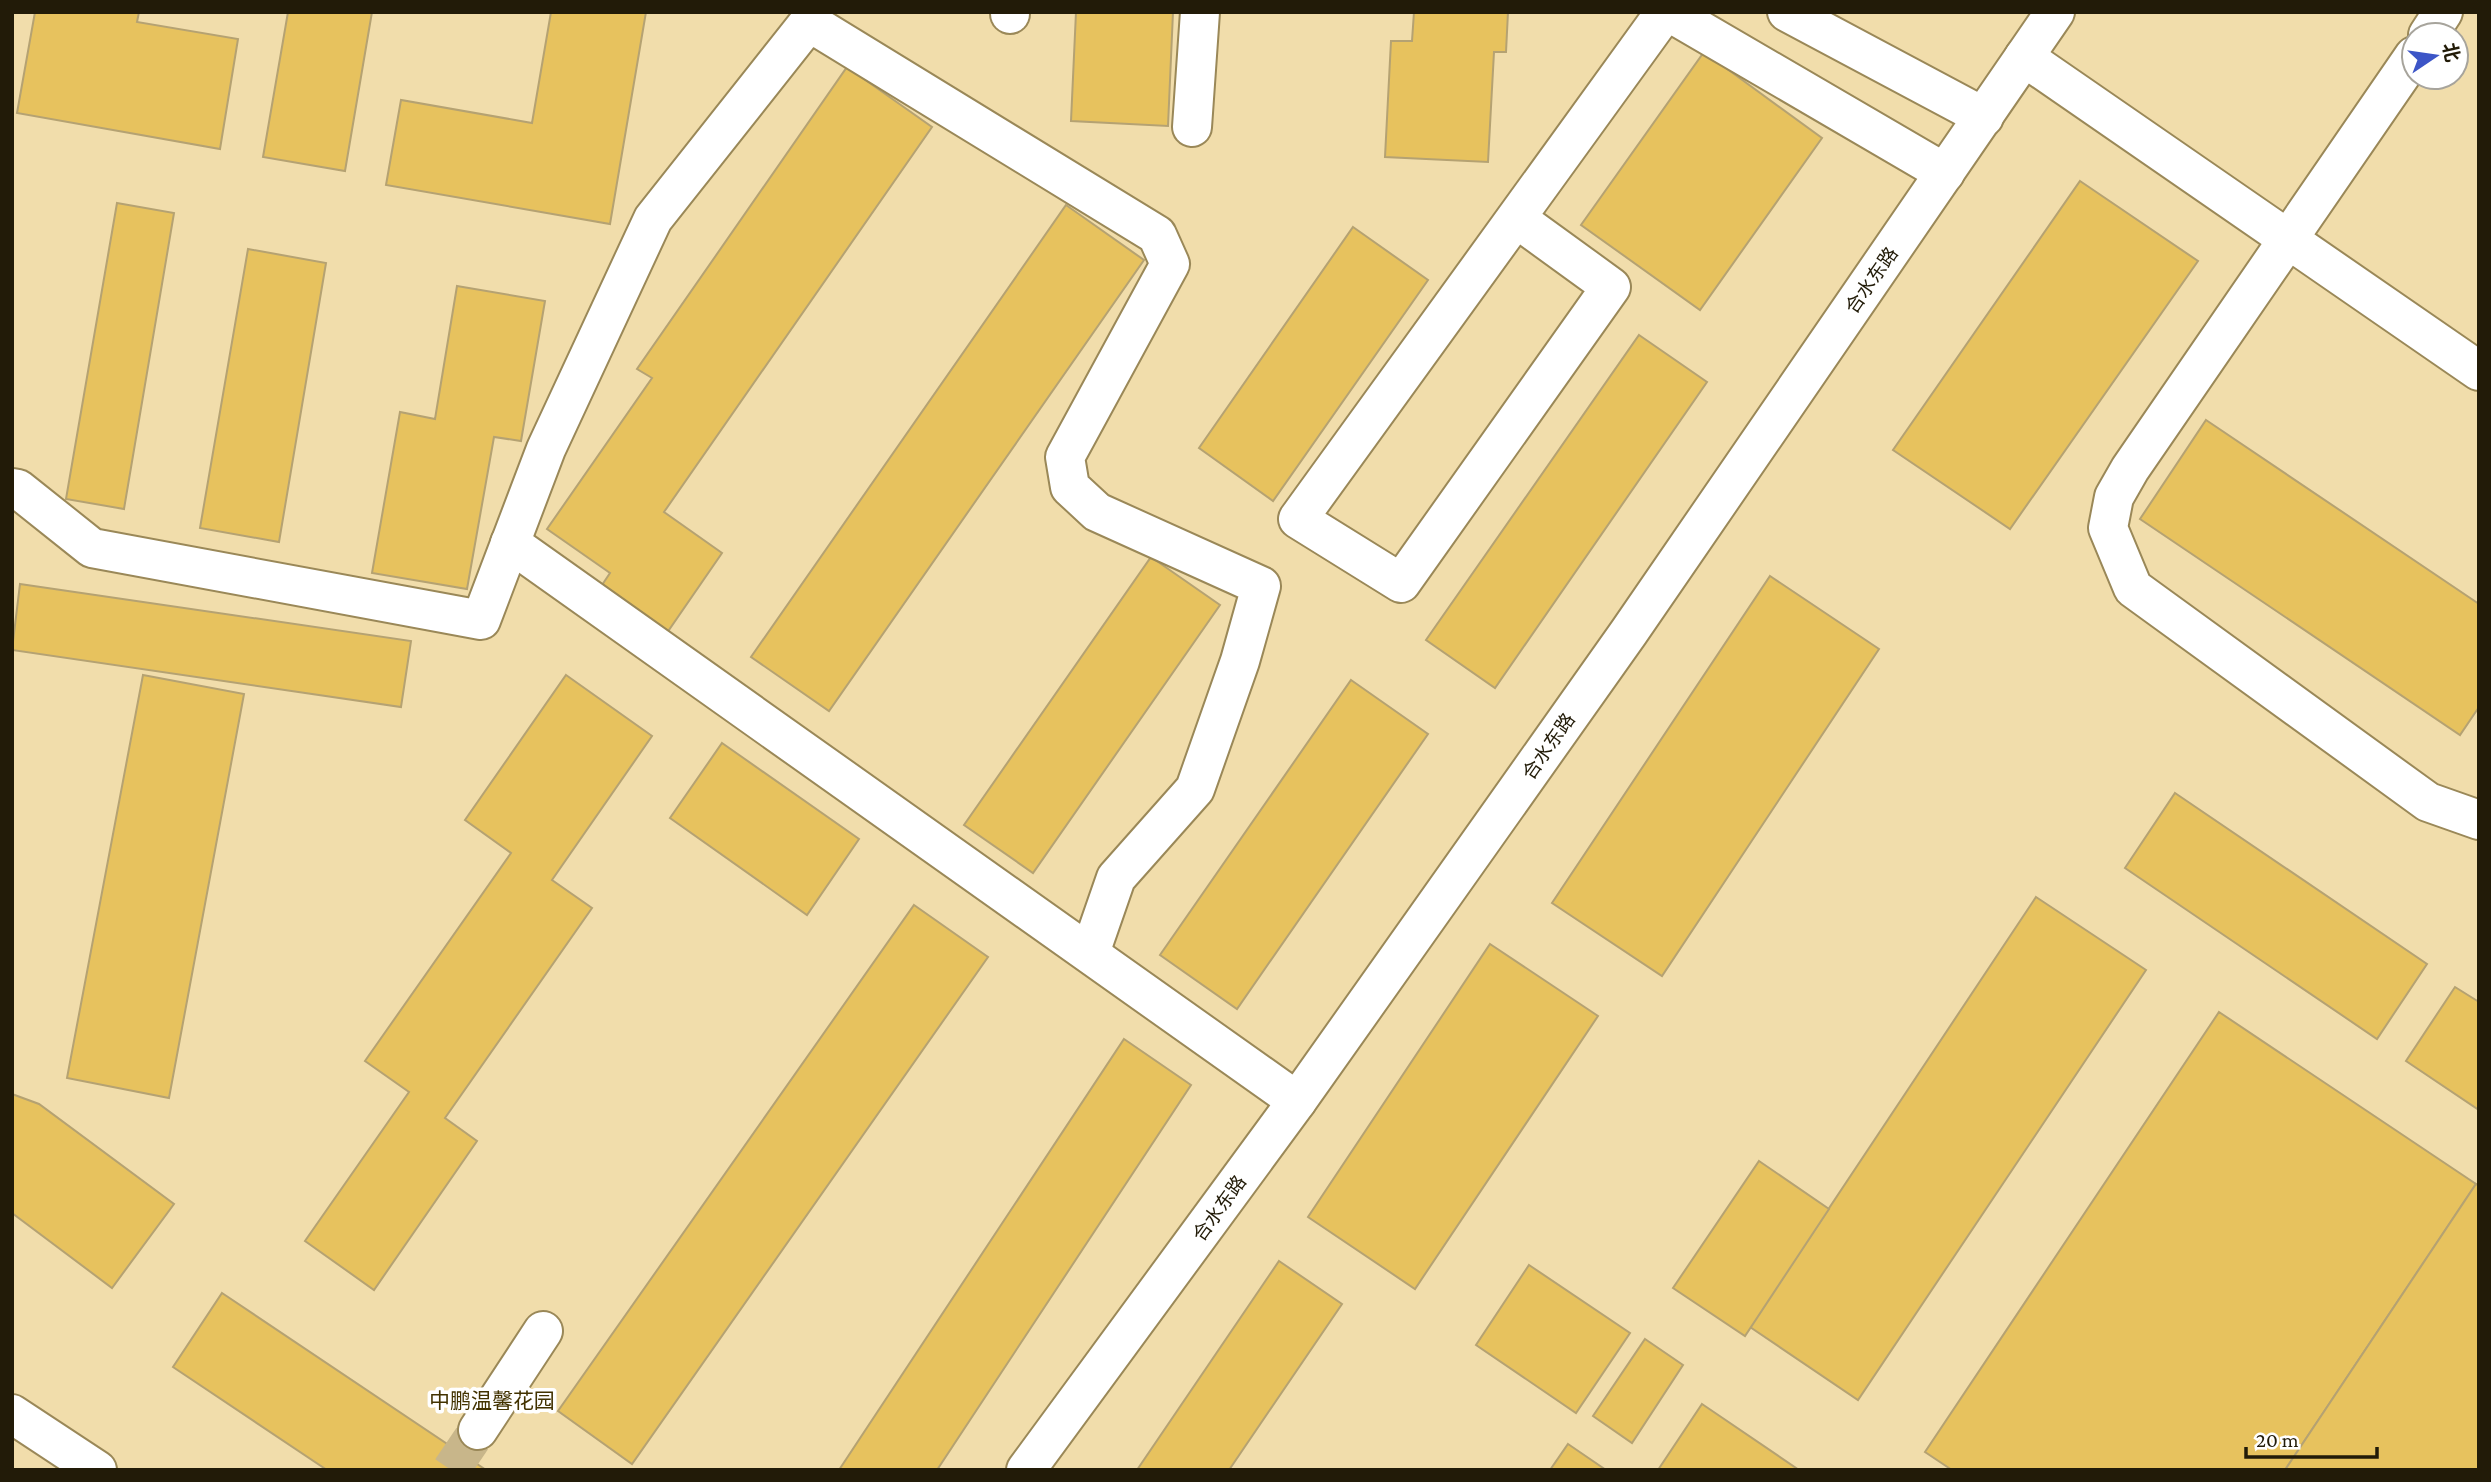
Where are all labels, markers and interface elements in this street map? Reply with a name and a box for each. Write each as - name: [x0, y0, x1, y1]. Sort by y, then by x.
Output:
- north arrow: [2400, 21, 2470, 91]
- text: 北: [2439, 41, 2463, 64]
- street label: 合水东路: [1841, 243, 1902, 317]
- street label: 合水东路: [1518, 709, 1579, 783]
- street label: 合水东路: [1189, 1171, 1250, 1245]
- district label: 中鹏温馨花园: [429, 1389, 555, 1413]
- scale bar: [2246, 1416, 2377, 1460]
- text: 20 m: [2256, 1428, 2299, 1452]

